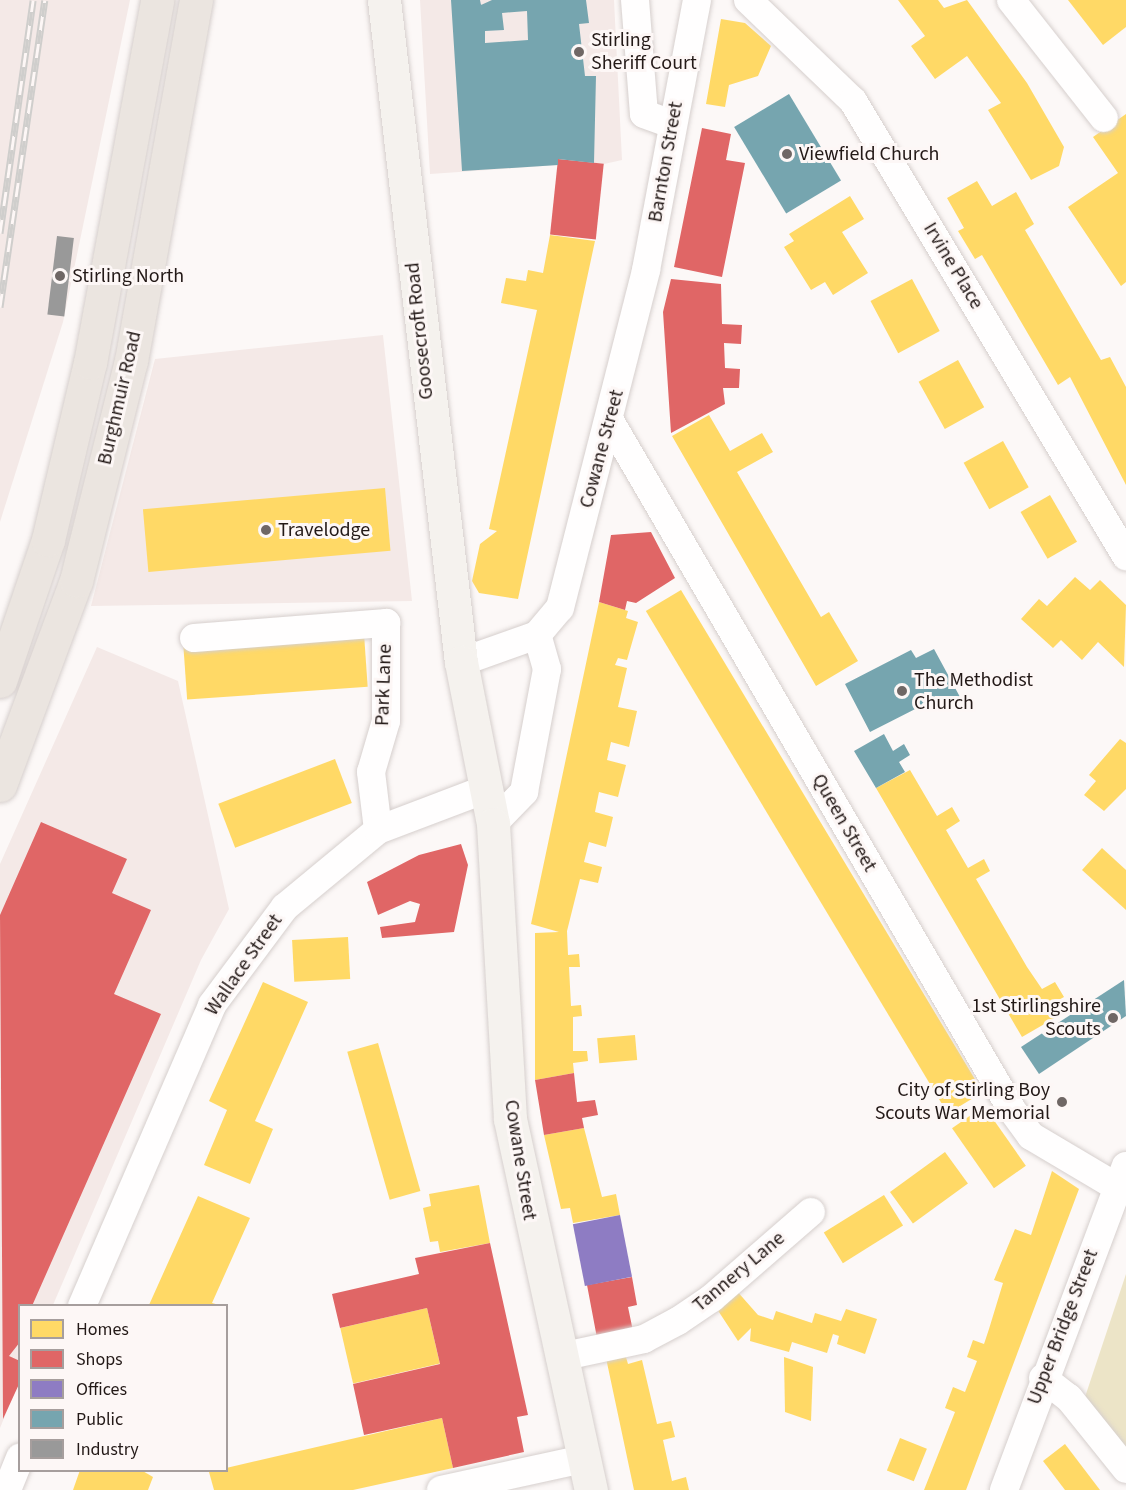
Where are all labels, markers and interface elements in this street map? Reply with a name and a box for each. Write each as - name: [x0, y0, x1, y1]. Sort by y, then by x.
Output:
- place label: Stirling Sheriff Court: [591, 28, 697, 75]
- marker: Stirling Sheriff Court: [572, 45, 586, 59]
- street label: Barnton Street: [644, 100, 688, 224]
- place label: Viewfield Church: [799, 142, 939, 166]
- marker: Viewfield Church: [780, 147, 794, 161]
- street label: Irvine Place: [918, 218, 988, 314]
- street label: Goosecroft Road: [401, 261, 439, 401]
- place label: Stirling North: [72, 264, 184, 288]
- marker: Stirling North: [53, 269, 67, 283]
- street label: Burghmuir Road: [93, 329, 147, 467]
- street label: Cowane Street: [575, 387, 629, 511]
- place label: Travelodge: [278, 518, 370, 542]
- marker: Travelodge: [259, 523, 273, 537]
- street label: Park Lane: [371, 644, 397, 726]
- place label: The Methodist Church: [914, 668, 1033, 715]
- marker: The Methodist Church: [895, 684, 909, 698]
- street label: Queen Street: [806, 770, 882, 876]
- street label: Wallace Street: [200, 910, 288, 1020]
- place label: 1st Stirlingshire Scouts: [972, 994, 1101, 1041]
- marker: 1st Stirlingshire Scouts: [1106, 1011, 1120, 1025]
- place label: City of Stirling Boy Scouts War Memorial: [875, 1078, 1050, 1125]
- marker: City of Stirling Boy Scouts War Memorial: [1055, 1095, 1069, 1109]
- street label: Cowane Street: [499, 1098, 541, 1222]
- street label: Tannery Lane: [688, 1227, 790, 1317]
- street label: Upper Bridge Street: [1022, 1246, 1104, 1408]
- legend: [18, 1304, 228, 1472]
- text: Homes: [76, 1317, 129, 1342]
- text: Shops: [76, 1347, 123, 1372]
- text: Offices: [76, 1377, 127, 1402]
- text: Public: [76, 1407, 123, 1432]
- text: Industry: [76, 1437, 139, 1462]

